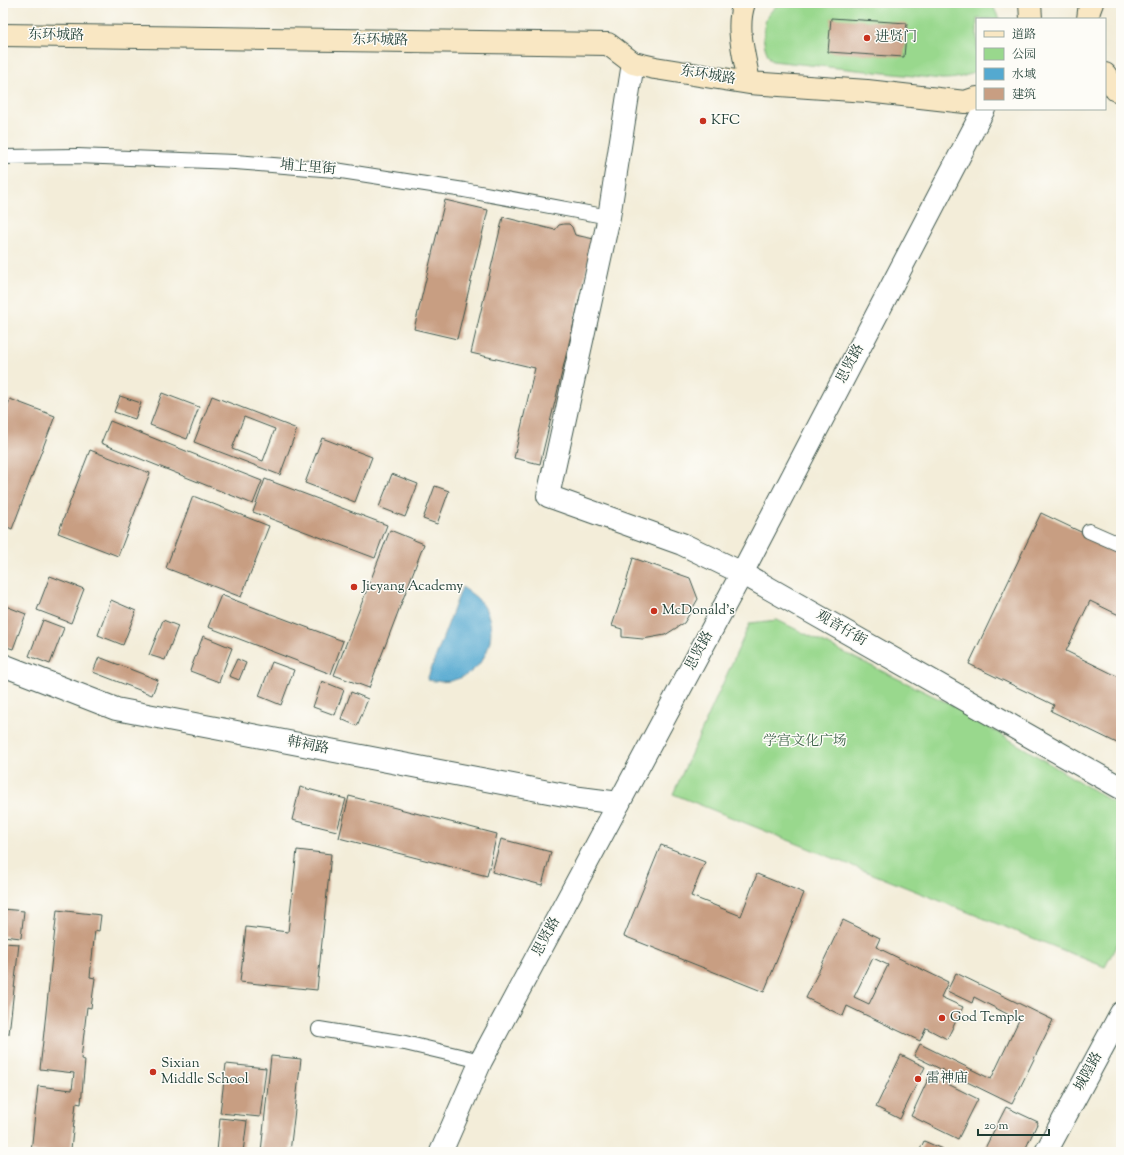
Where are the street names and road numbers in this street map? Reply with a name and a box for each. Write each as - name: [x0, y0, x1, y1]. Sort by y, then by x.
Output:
- street label: 东环城路: [28, 26, 84, 46]
- street label: 东环城路: [352, 31, 408, 51]
- street label: 东环城路: [679, 62, 737, 90]
- street label: 埔上里街: [279, 156, 337, 180]
- street label: 思贤路: [832, 341, 870, 387]
- street label: 观音仔街: [812, 606, 870, 652]
- street label: 思贤路: [681, 628, 719, 674]
- street label: 韩祠路: [285, 732, 331, 760]
- street label: 思贤路: [528, 914, 566, 960]
- street label: 城隍路: [1070, 1049, 1108, 1095]

